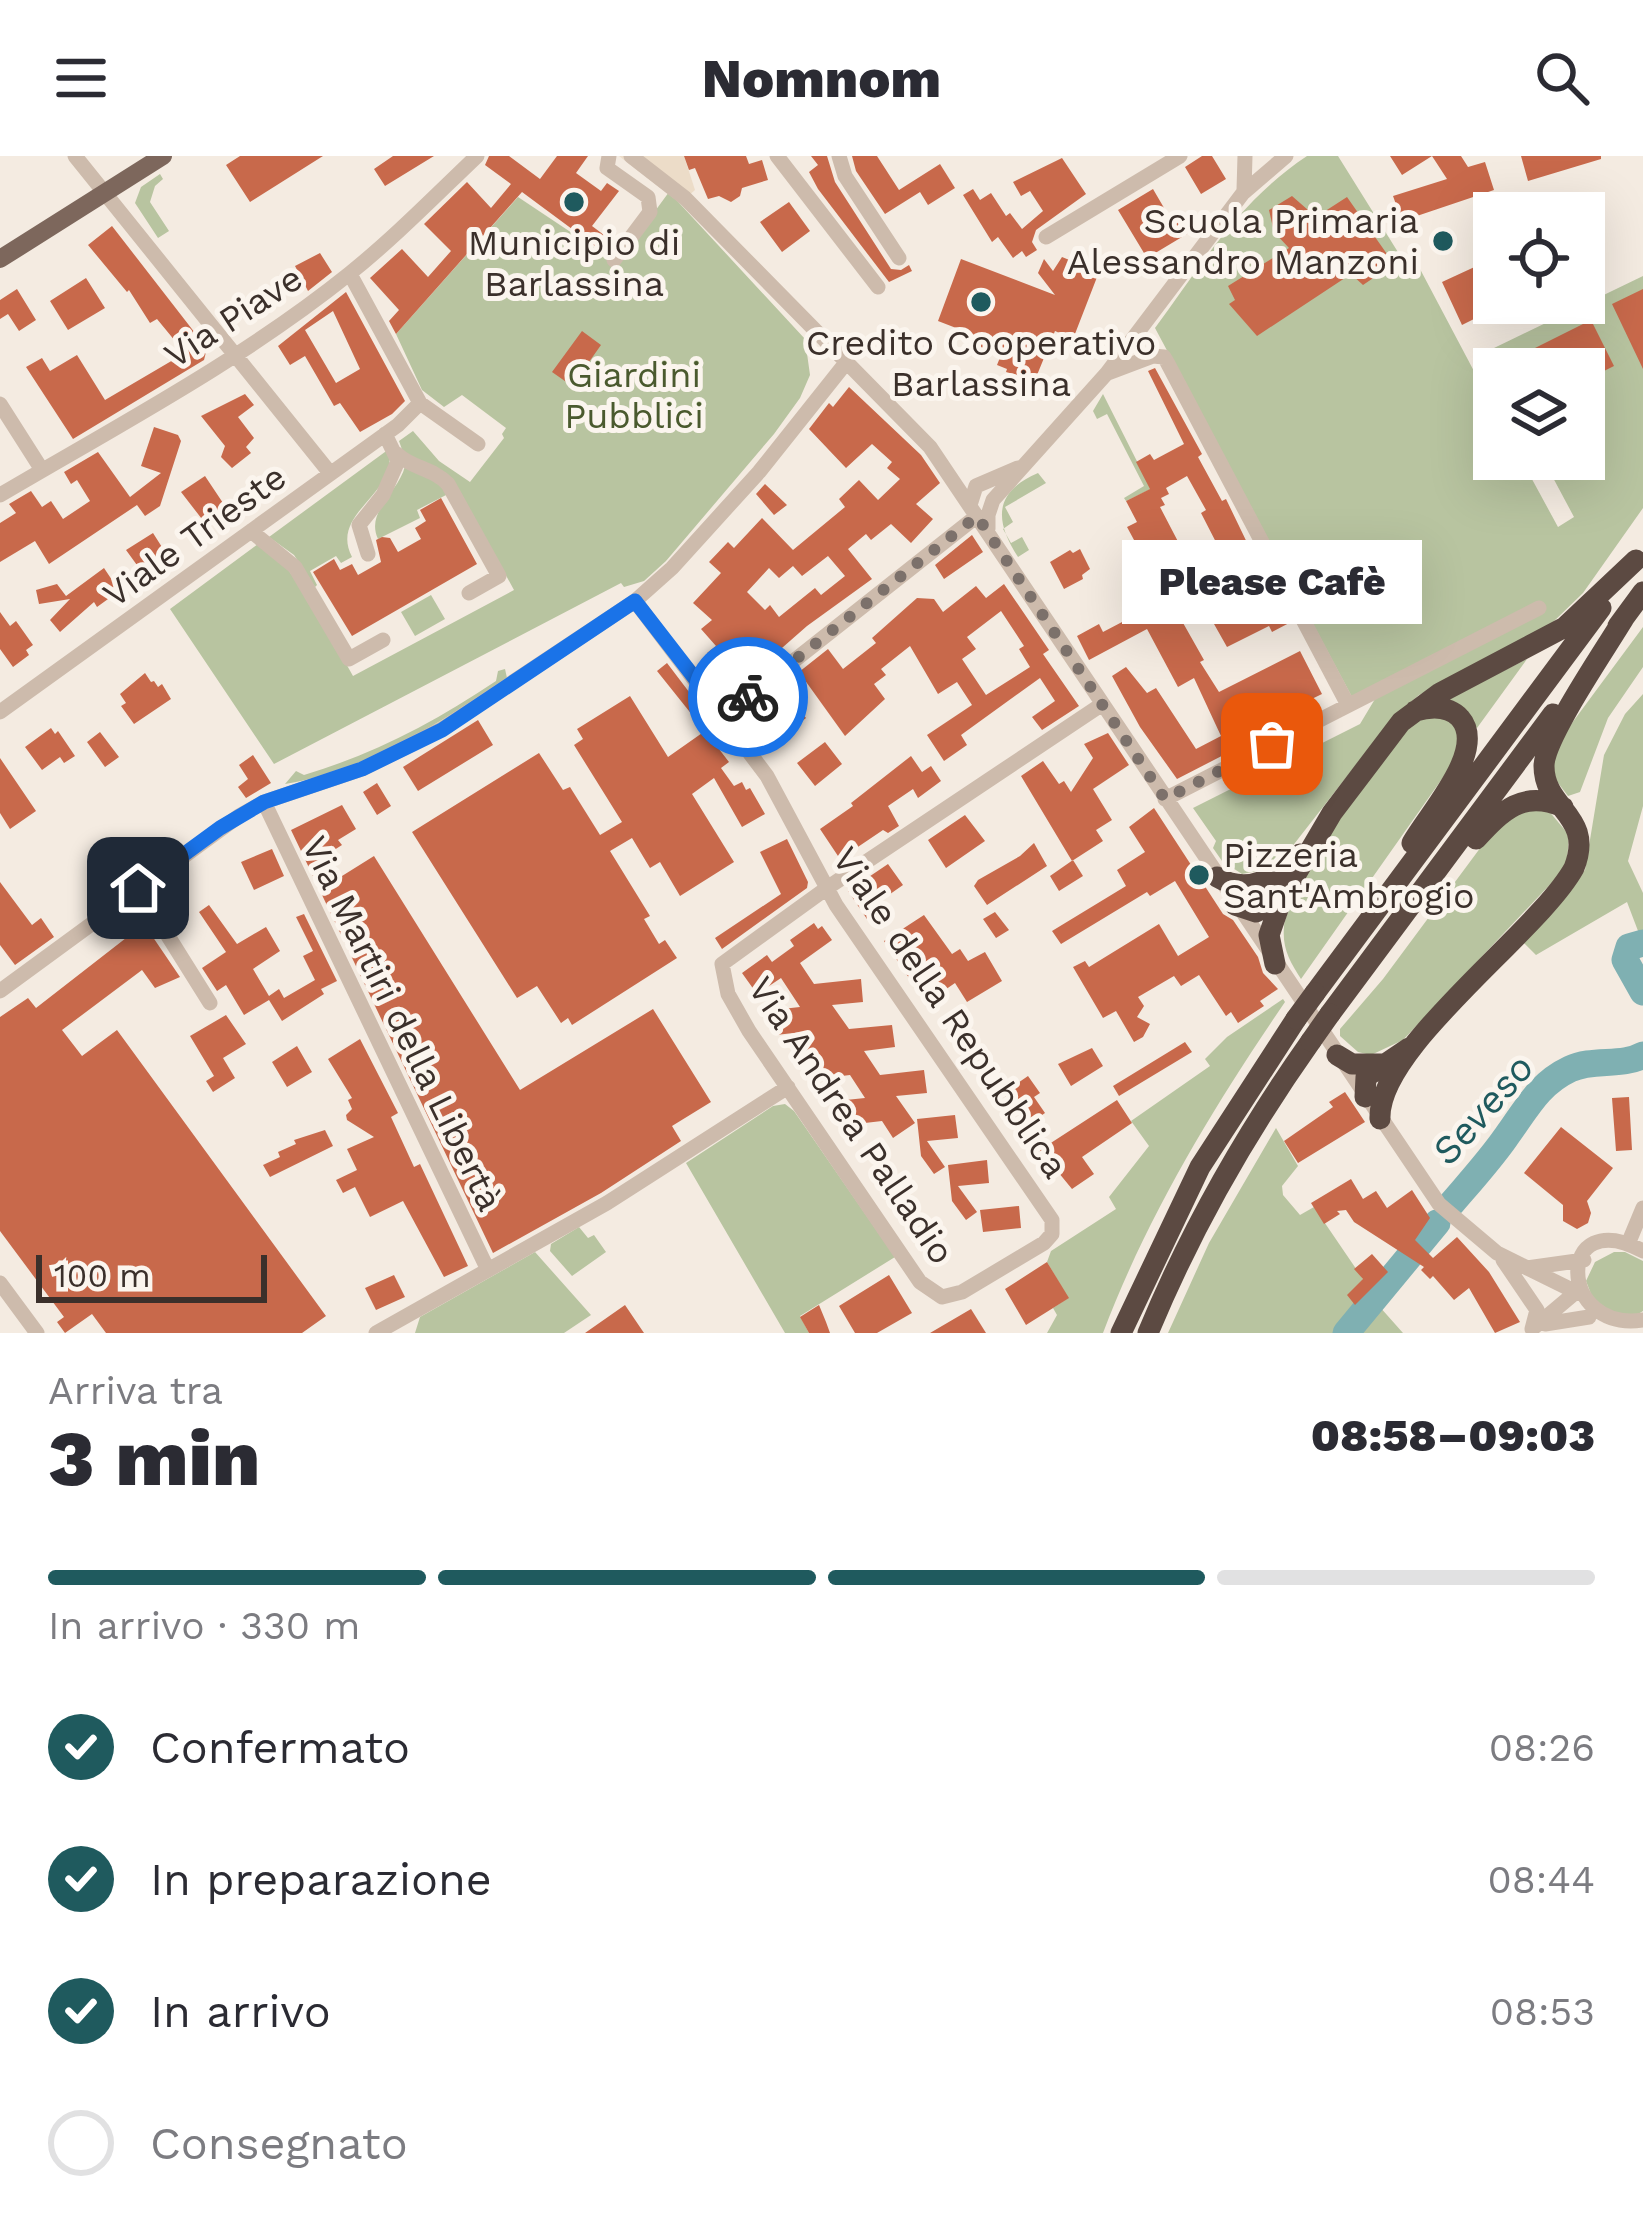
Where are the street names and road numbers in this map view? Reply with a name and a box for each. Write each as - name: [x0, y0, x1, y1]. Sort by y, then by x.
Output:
- street label: Via Piave: [157, 257, 310, 377]
- street label: Viale Trieste: [95, 455, 294, 616]
- street label: Via Martiri della Libertà: [293, 829, 511, 1217]
- street label: Viale della Repubblica: [824, 839, 1077, 1186]
- street label: Via Andrea Palladio: [740, 969, 963, 1272]

